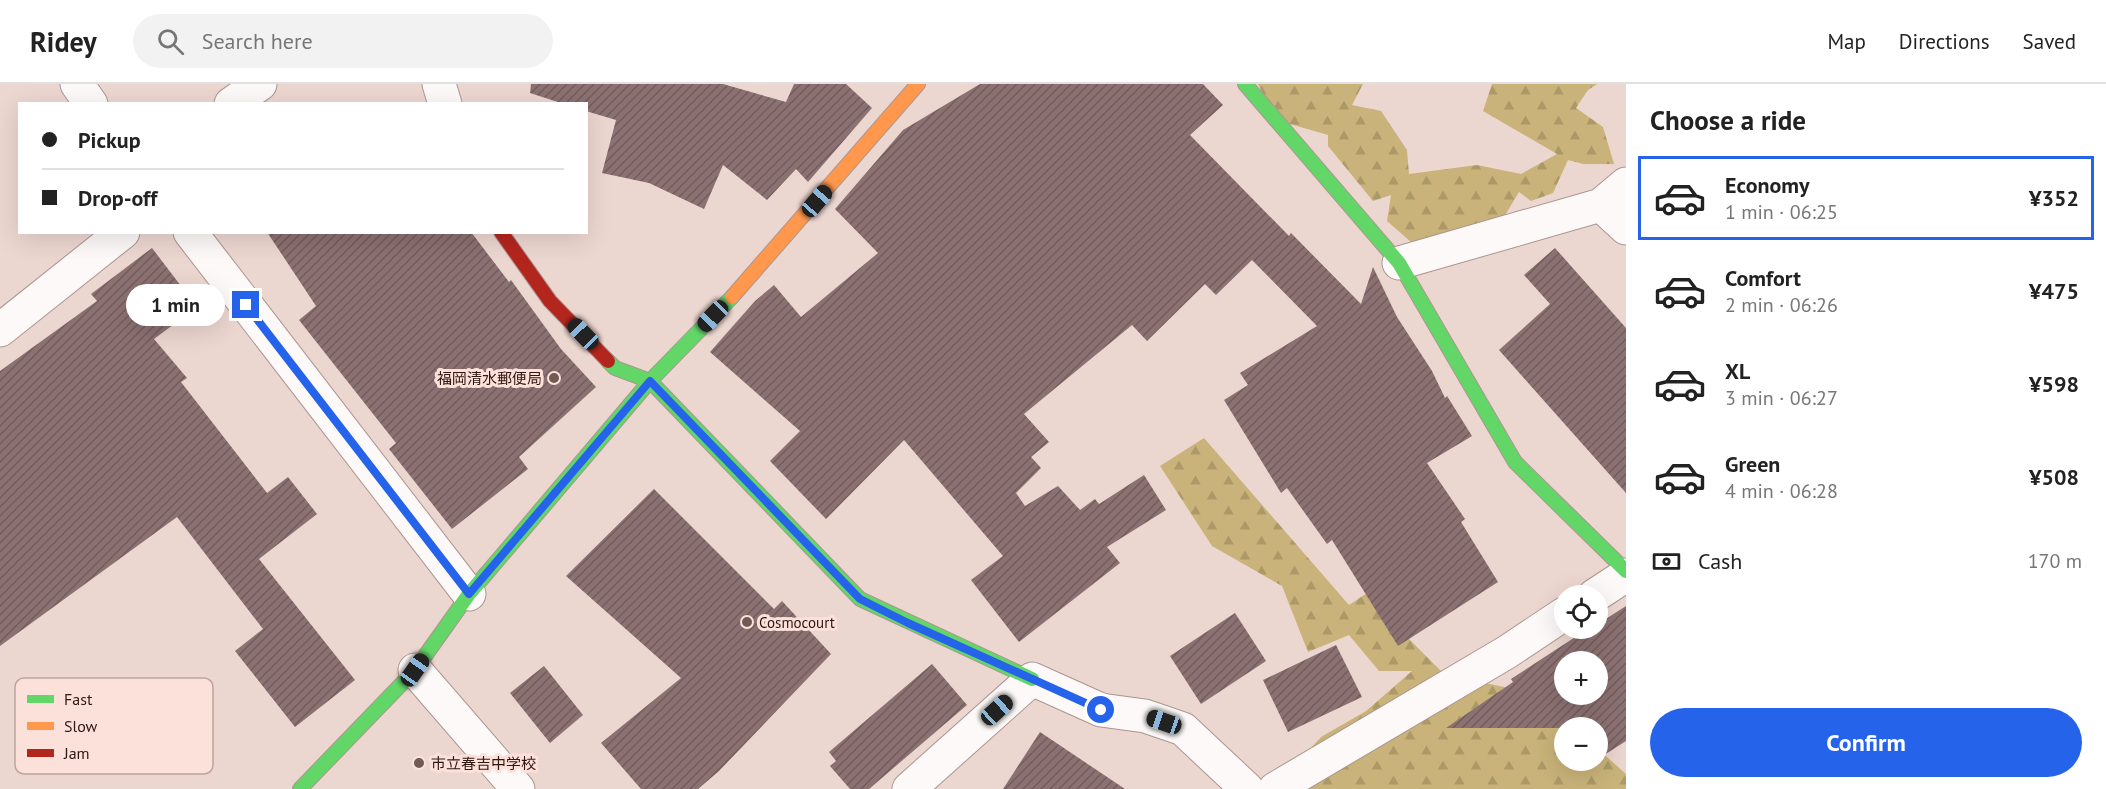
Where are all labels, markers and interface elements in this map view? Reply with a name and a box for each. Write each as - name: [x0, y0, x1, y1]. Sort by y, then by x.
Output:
- search box: [133, 14, 553, 68]
- text: Ridey: [30, 23, 97, 60]
- icon: search: [154, 25, 187, 58]
- text: Search here: [202, 27, 313, 55]
- text: Map: [1827, 28, 1866, 55]
- text: Directions: [1899, 28, 1990, 55]
- text: Saved: [2023, 28, 2076, 55]
- text: Choose a ride: [1650, 103, 1806, 137]
- text: Pickup: [78, 126, 141, 154]
- icon: car: [1653, 171, 1707, 225]
- text: Economy: [1725, 171, 1809, 199]
- car: [798, 182, 836, 220]
- text: Drop-off: [78, 184, 157, 212]
- text: ¥352: [2029, 184, 2079, 212]
- text: 1 min · 06:25: [1725, 199, 1838, 225]
- icon: car: [1653, 264, 1707, 318]
- text: Comfort: [1725, 264, 1801, 292]
- text: ¥475: [2029, 277, 2079, 305]
- callout: 1 min: [126, 284, 225, 326]
- route end: [232, 291, 259, 318]
- text: 1 min: [151, 292, 200, 318]
- text: 2 min · 06:26: [1725, 292, 1838, 318]
- car: [694, 297, 732, 335]
- car: [564, 315, 602, 353]
- icon: car: [1653, 357, 1707, 411]
- text: XL: [1725, 357, 1750, 385]
- place label: 福岡清水郵便局: [437, 369, 542, 388]
- text: ¥598: [2029, 370, 2079, 398]
- marker: 福岡清水郵便局: [547, 371, 561, 385]
- text: 3 min · 06:27: [1725, 385, 1838, 411]
- icon: car: [1653, 450, 1707, 504]
- text: Green: [1725, 450, 1780, 478]
- text: ¥508: [2029, 463, 2079, 491]
- text: 4 min · 06:28: [1725, 478, 1838, 504]
- icon: cash: [1650, 545, 1683, 578]
- text: Cash: [1698, 547, 1742, 575]
- text: 170 m: [2028, 548, 2082, 574]
- map controls: [1554, 585, 1608, 771]
- button: locate: [1554, 585, 1608, 639]
- place label: Cosmocourt: [759, 613, 835, 632]
- marker: Cosmocourt: [740, 615, 754, 629]
- car: [397, 650, 433, 690]
- button: +: [1554, 651, 1608, 705]
- legend: [15, 678, 213, 774]
- text: Fast: [64, 689, 93, 709]
- car: [978, 691, 1016, 729]
- route start: [1087, 696, 1114, 723]
- car: [1144, 708, 1184, 736]
- button: Confirm: [1650, 708, 2082, 777]
- text: Slow: [64, 716, 98, 736]
- button: −: [1554, 717, 1608, 771]
- text: Jam: [63, 743, 90, 763]
- place label: 市立春吉中学校: [431, 754, 536, 773]
- marker: 市立春吉中学校: [412, 756, 426, 770]

